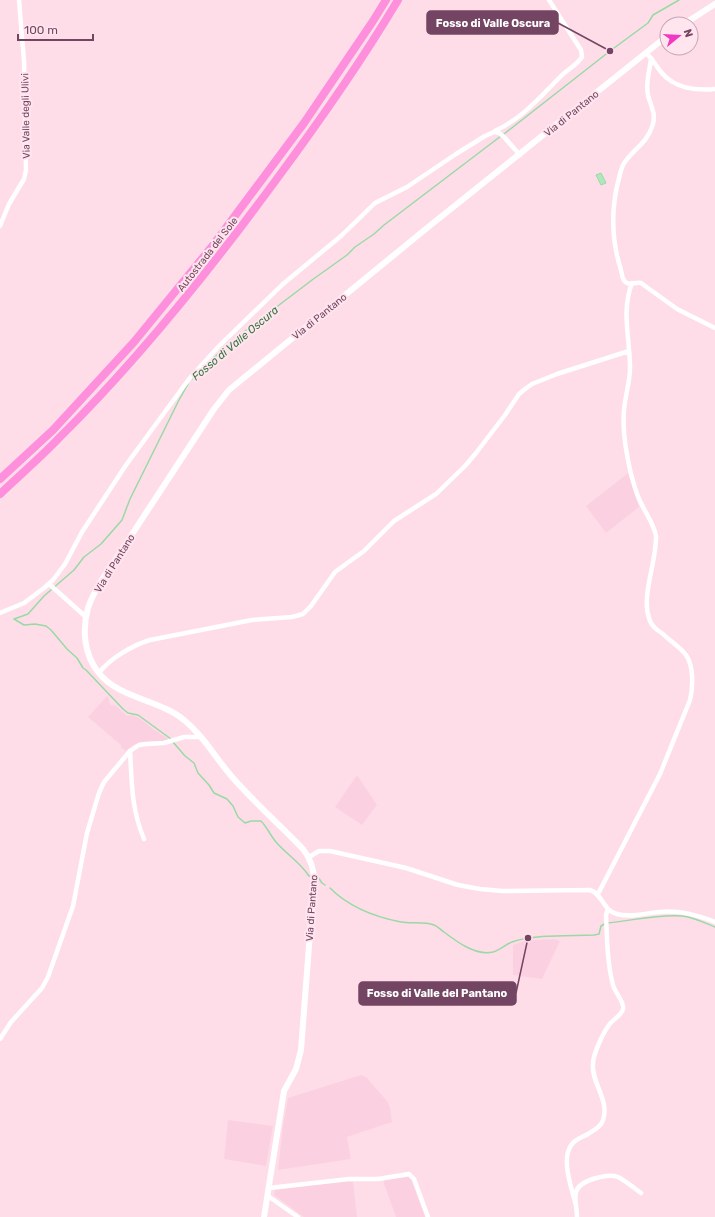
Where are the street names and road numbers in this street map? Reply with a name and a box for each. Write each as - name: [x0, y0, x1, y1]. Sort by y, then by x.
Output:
- street label: Via Valle degli Ulivi: [19, 73, 33, 159]
- street label: Via di Pantano: [542, 88, 602, 139]
- street label: Autostrada del Sole: [175, 215, 241, 294]
- street label: Via di Pantano: [290, 291, 350, 342]
- street label: Via di Pantano: [92, 532, 138, 595]
- street label: Via di Pantano: [304, 874, 320, 942]

